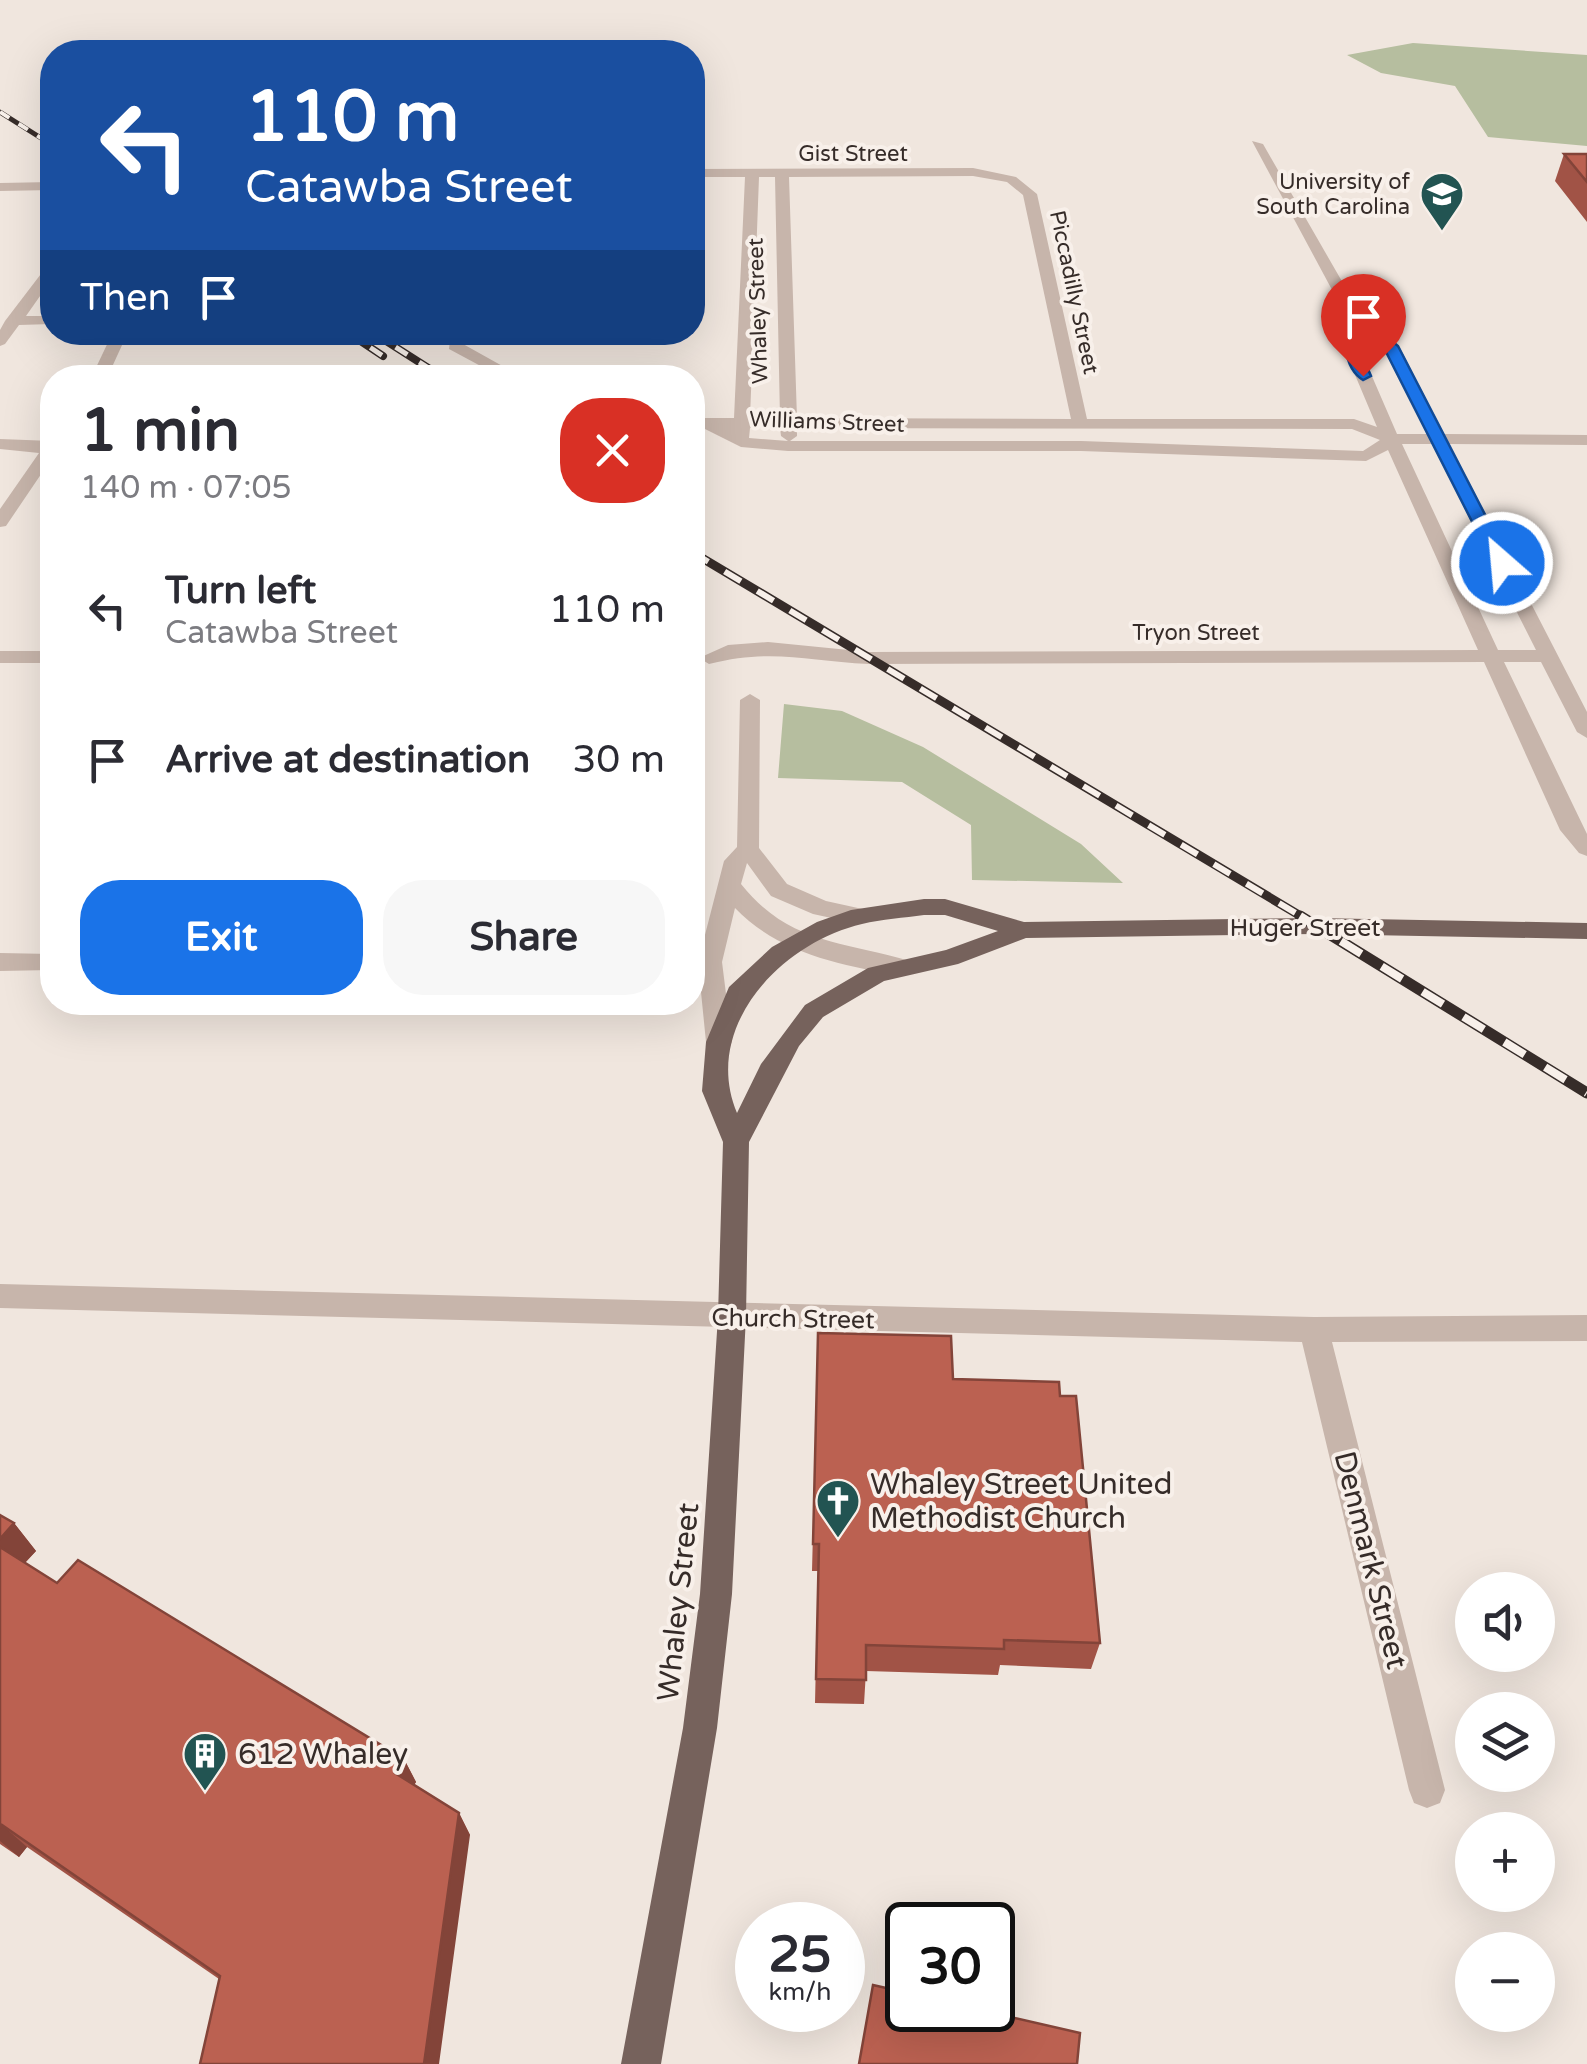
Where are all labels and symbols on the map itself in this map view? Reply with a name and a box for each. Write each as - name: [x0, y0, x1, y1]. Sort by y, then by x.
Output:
- street label: Gist Street: [798, 141, 908, 167]
- place label: University of South Carolina: [1256, 169, 1411, 220]
- school or university icon: University of South Carolina: [1419, 171, 1465, 232]
- street label: Piccadilly Street: [1044, 208, 1104, 376]
- street label: Whaley Street: [742, 237, 774, 384]
- pin: [1321, 274, 1406, 377]
- street label: Williams Street: [749, 406, 905, 438]
- position arrow: [1450, 511, 1554, 615]
- street label: Tryon Street: [1132, 620, 1260, 646]
- street label: Huger Street: [1229, 913, 1381, 943]
- street label: Church Street: [711, 1303, 875, 1335]
- street label: Denmark Street: [1326, 1447, 1415, 1673]
- place label: Whaley Street United Methodist Church: [870, 1466, 1172, 1537]
- church icon: Whaley Street United Methodist Church: [815, 1478, 861, 1539]
- street label: Whaley Street: [650, 1501, 707, 1703]
- building icon: 612 Whaley: [182, 1731, 228, 1792]
- place label: 612 Whaley: [238, 1736, 408, 1773]
- speed limit sign: 30: [885, 1902, 1015, 2032]

